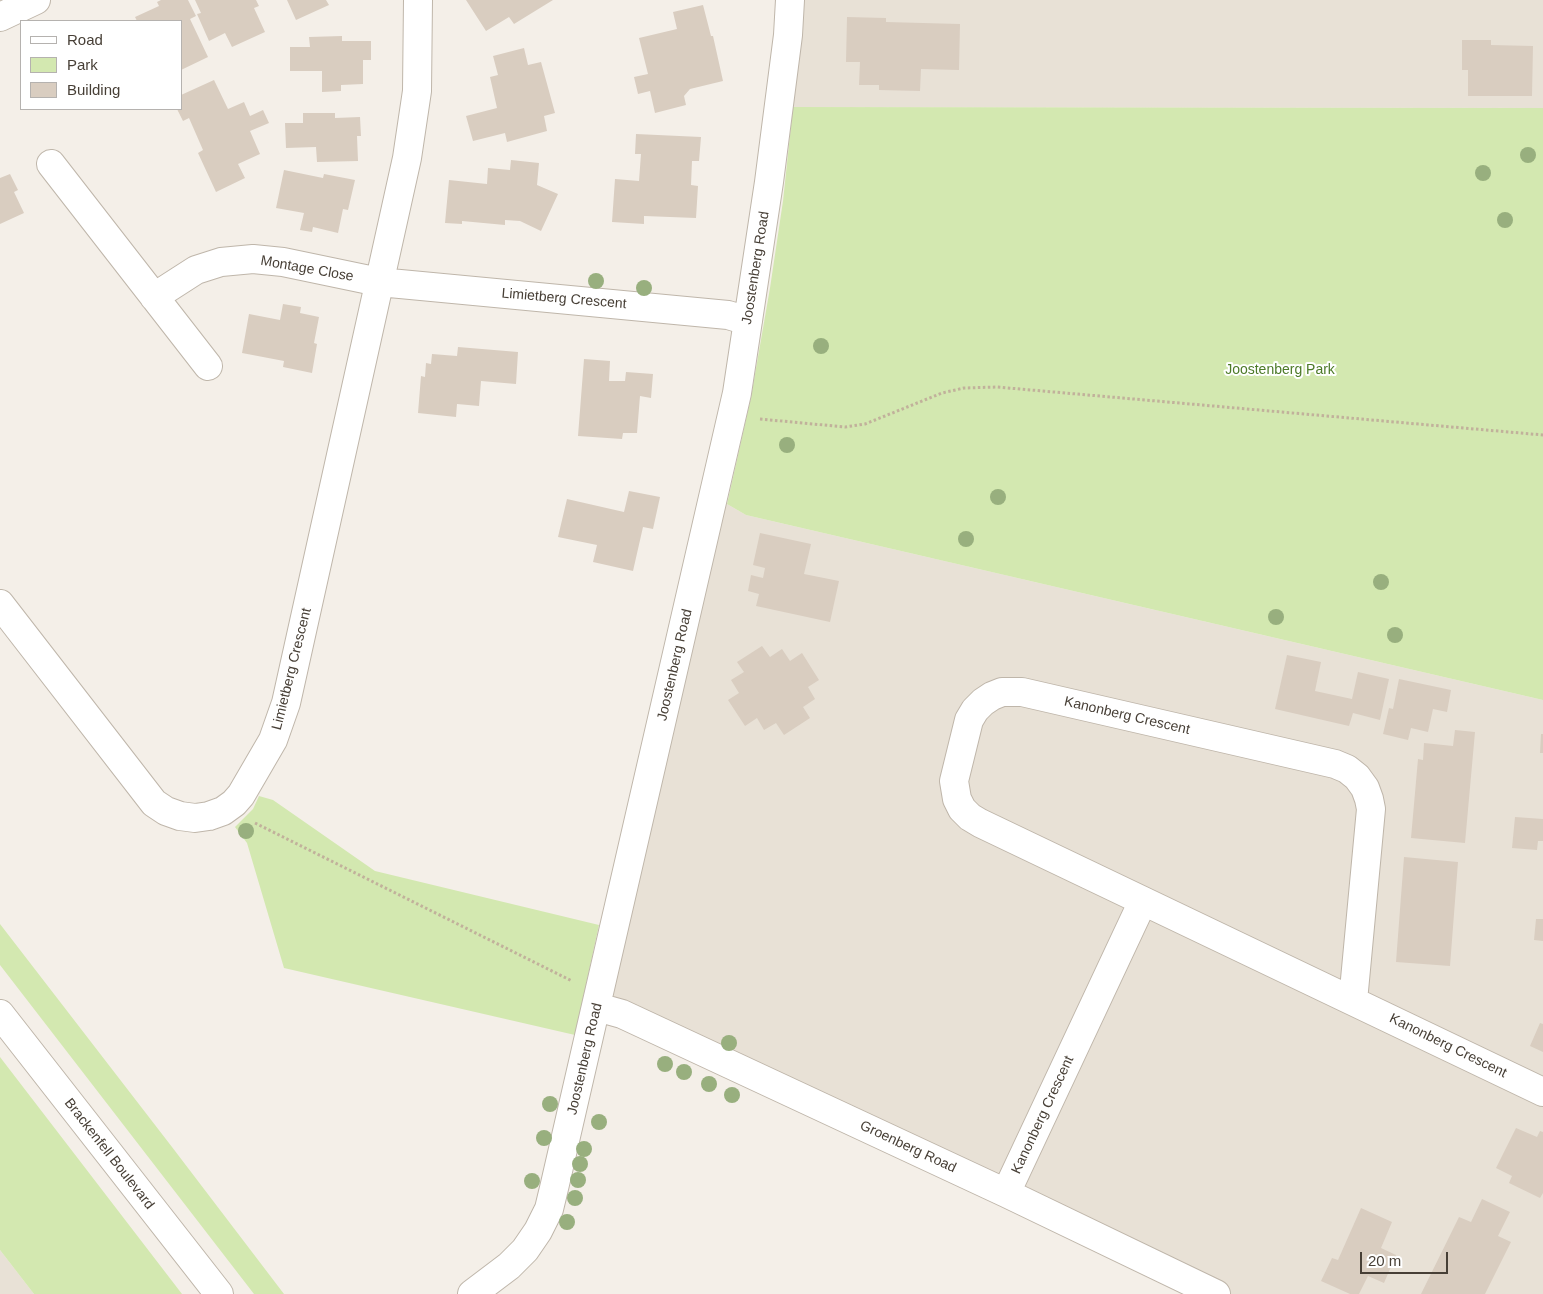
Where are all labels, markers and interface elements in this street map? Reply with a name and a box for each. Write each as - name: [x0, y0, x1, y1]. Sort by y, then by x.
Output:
- legend: [20, 20, 182, 110]
- text: Road: [67, 31, 103, 48]
- text: Park: [67, 56, 98, 73]
- text: Building: [67, 81, 120, 98]
- street label: Joostenberg Road: [739, 210, 773, 326]
- street label: Montage Close: [259, 253, 355, 285]
- street label: Limietberg Crescent: [501, 285, 627, 313]
- park label: Joostenberg Park: [1225, 362, 1335, 378]
- street label: Limietberg Crescent: [269, 606, 315, 732]
- street label: Joostenberg Road: [654, 607, 696, 723]
- street label: Kanonberg Crescent: [1063, 693, 1191, 739]
- street label: Joostenberg Road: [564, 1001, 606, 1117]
- street label: Kanonberg Crescent: [1387, 1010, 1509, 1082]
- street label: Kanonberg Crescent: [1008, 1053, 1078, 1177]
- street label: Brackenfell Boulevard: [60, 1095, 158, 1213]
- street label: Groenberg Road: [857, 1117, 959, 1177]
- scale bar: [1363, 1242, 1450, 1274]
- text: 20 m: [1368, 1252, 1401, 1269]

